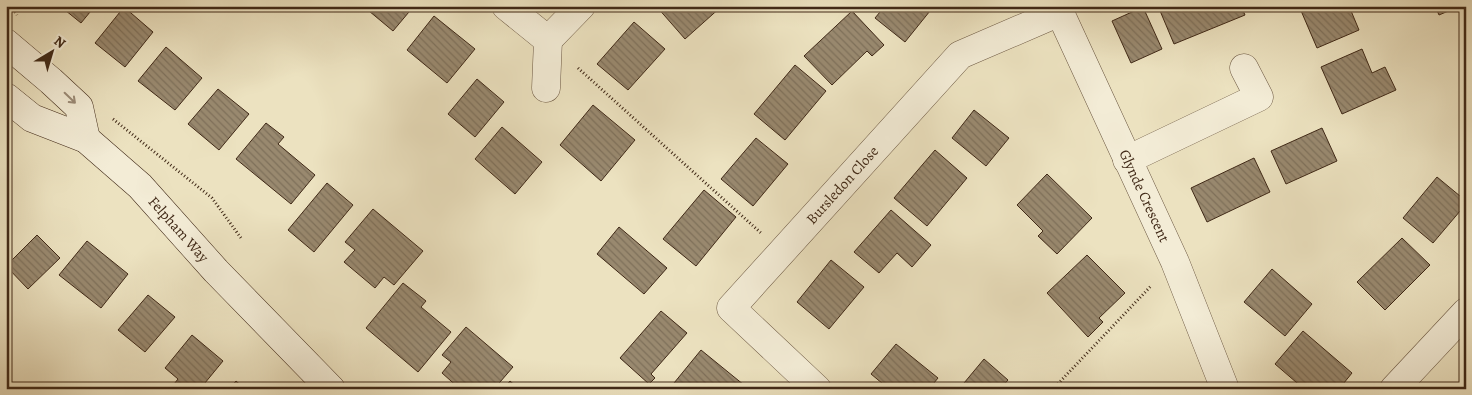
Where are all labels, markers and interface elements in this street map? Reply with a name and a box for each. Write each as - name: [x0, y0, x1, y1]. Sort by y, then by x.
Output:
- north arrow: [28, 28, 78, 78]
- text: N: [50, 32, 70, 53]
- one-way arrow: [63, 92, 76, 104]
- street label: Bursledon Close: [802, 141, 883, 229]
- street label: Glynde Crescent: [1115, 146, 1174, 245]
- street label: Felpham Way: [144, 192, 214, 267]

